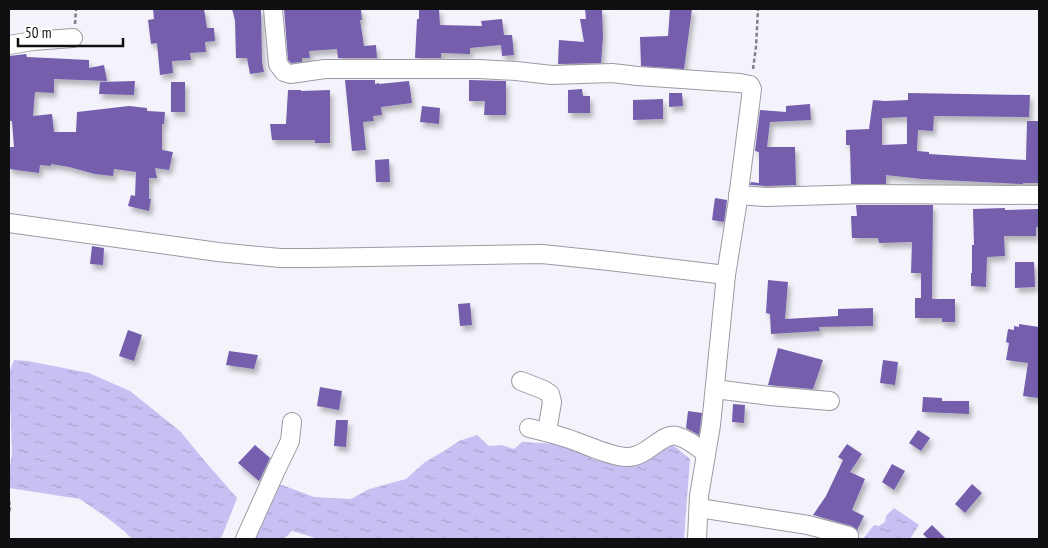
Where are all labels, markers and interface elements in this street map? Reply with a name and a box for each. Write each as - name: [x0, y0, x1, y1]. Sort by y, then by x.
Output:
- scale bar: [18, 15, 122, 47]
- text: 50 m: [25, 23, 51, 42]

